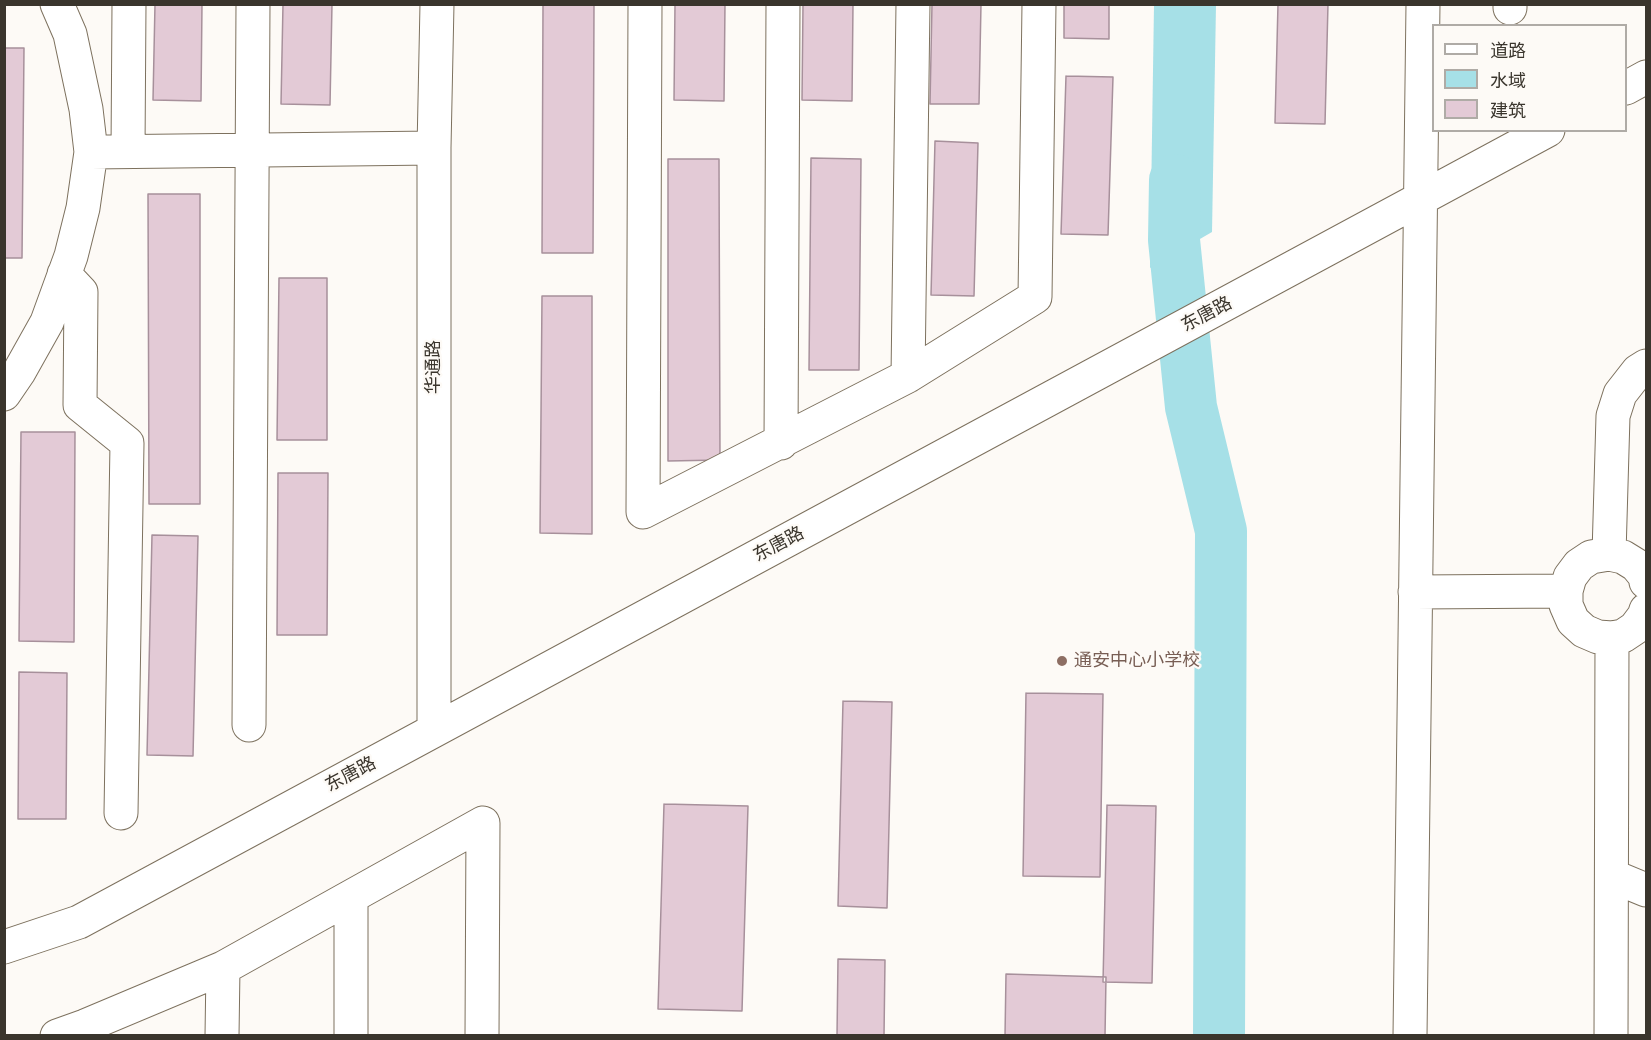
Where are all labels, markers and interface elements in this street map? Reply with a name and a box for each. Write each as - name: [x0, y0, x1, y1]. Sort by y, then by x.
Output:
- legend: [1432, 24, 1627, 132]
- text: 道路: [1490, 40, 1526, 61]
- text: 水域: [1490, 70, 1526, 91]
- text: 建筑: [1490, 100, 1526, 121]
- street label: 东唐路: [1178, 293, 1236, 337]
- street label: 华通路: [423, 340, 445, 394]
- street label: 东唐路: [750, 523, 808, 567]
- place label: 通安中心小学校: [1074, 650, 1200, 672]
- marker: 通安中心小学校: [1055, 654, 1069, 668]
- street label: 东唐路: [322, 753, 380, 797]

